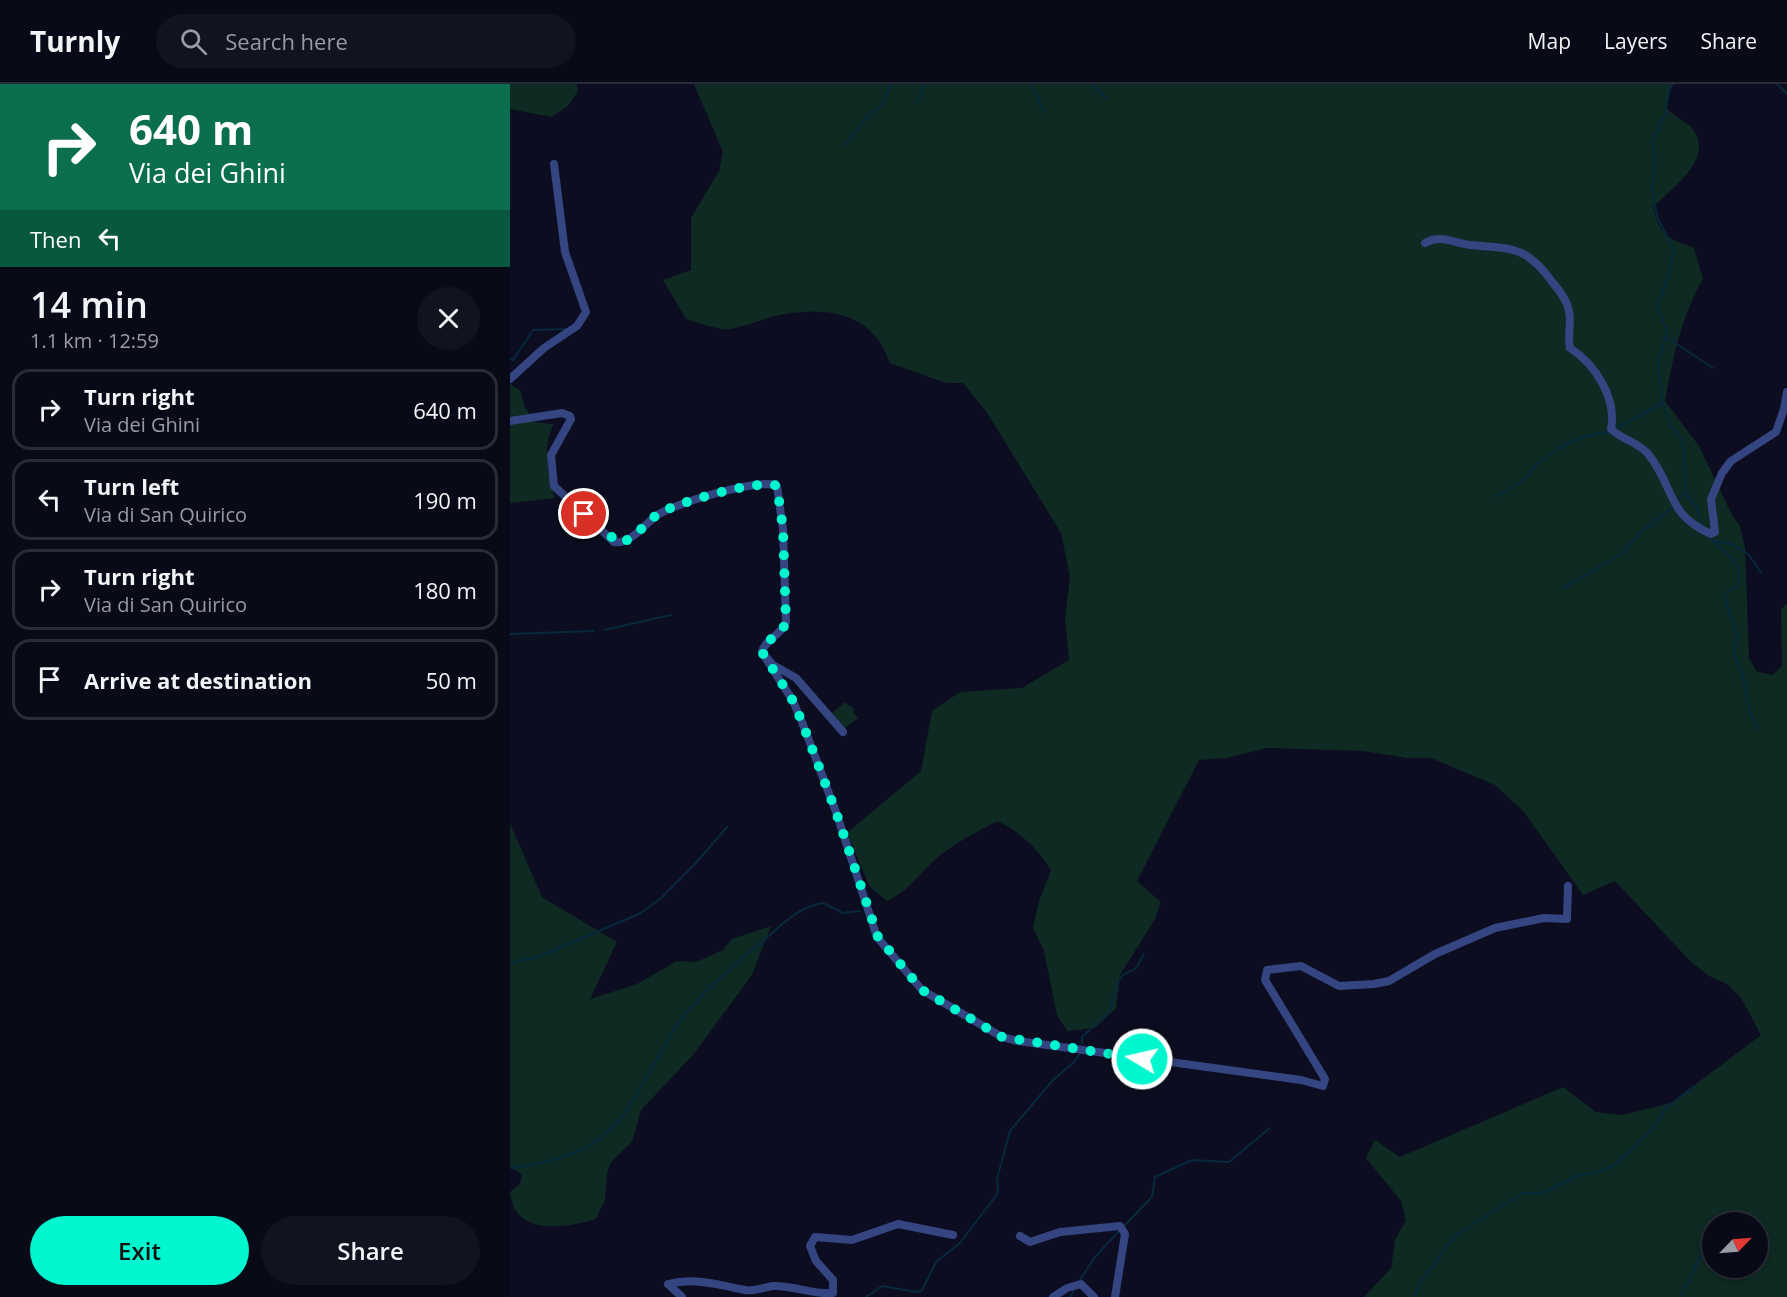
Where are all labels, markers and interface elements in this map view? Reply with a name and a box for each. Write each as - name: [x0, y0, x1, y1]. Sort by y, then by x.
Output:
- search box: [156, 14, 576, 68]
- text: Turnly: [30, 22, 120, 60]
- icon: search: [177, 25, 210, 58]
- text: Search here: [225, 26, 348, 56]
- text: Map: [1528, 27, 1571, 55]
- text: Layers: [1604, 27, 1668, 55]
- text: Share: [1701, 27, 1757, 55]
- text: 640 m: [129, 100, 253, 157]
- icon: right: [30, 108, 108, 186]
- text: Via dei Ghini: [129, 154, 286, 191]
- icon: left: [93, 222, 126, 255]
- text: Then: [30, 224, 81, 254]
- text: 14 min: [30, 280, 148, 329]
- button: close: [417, 287, 480, 350]
- text: 1.1 km · 12:59: [30, 327, 159, 354]
- text: Turn right: [84, 381, 195, 411]
- icon: right: [33, 393, 66, 426]
- text: 640 m: [413, 395, 477, 425]
- text: Via dei Ghini: [84, 411, 200, 438]
- text: Turn left: [84, 471, 179, 501]
- icon: left: [33, 483, 66, 516]
- text: 190 m: [413, 485, 477, 515]
- pin: [558, 488, 609, 539]
- icon: arrive: [567, 497, 600, 530]
- text: Via di San Quirico: [84, 501, 247, 528]
- text: Turn right: [84, 561, 195, 591]
- icon: right: [33, 573, 66, 606]
- text: 180 m: [413, 575, 477, 605]
- text: Via di San Quirico: [84, 591, 247, 618]
- icon: arrive: [33, 663, 66, 696]
- text: Arrive at destination: [84, 665, 312, 695]
- text: 50 m: [426, 665, 477, 695]
- position arrow: [1110, 1027, 1174, 1091]
- north arrow: [1702, 1212, 1768, 1278]
- map controls: [1702, 1212, 1768, 1278]
- button: Exit: [30, 1216, 249, 1285]
- button: Share: [261, 1216, 480, 1285]

